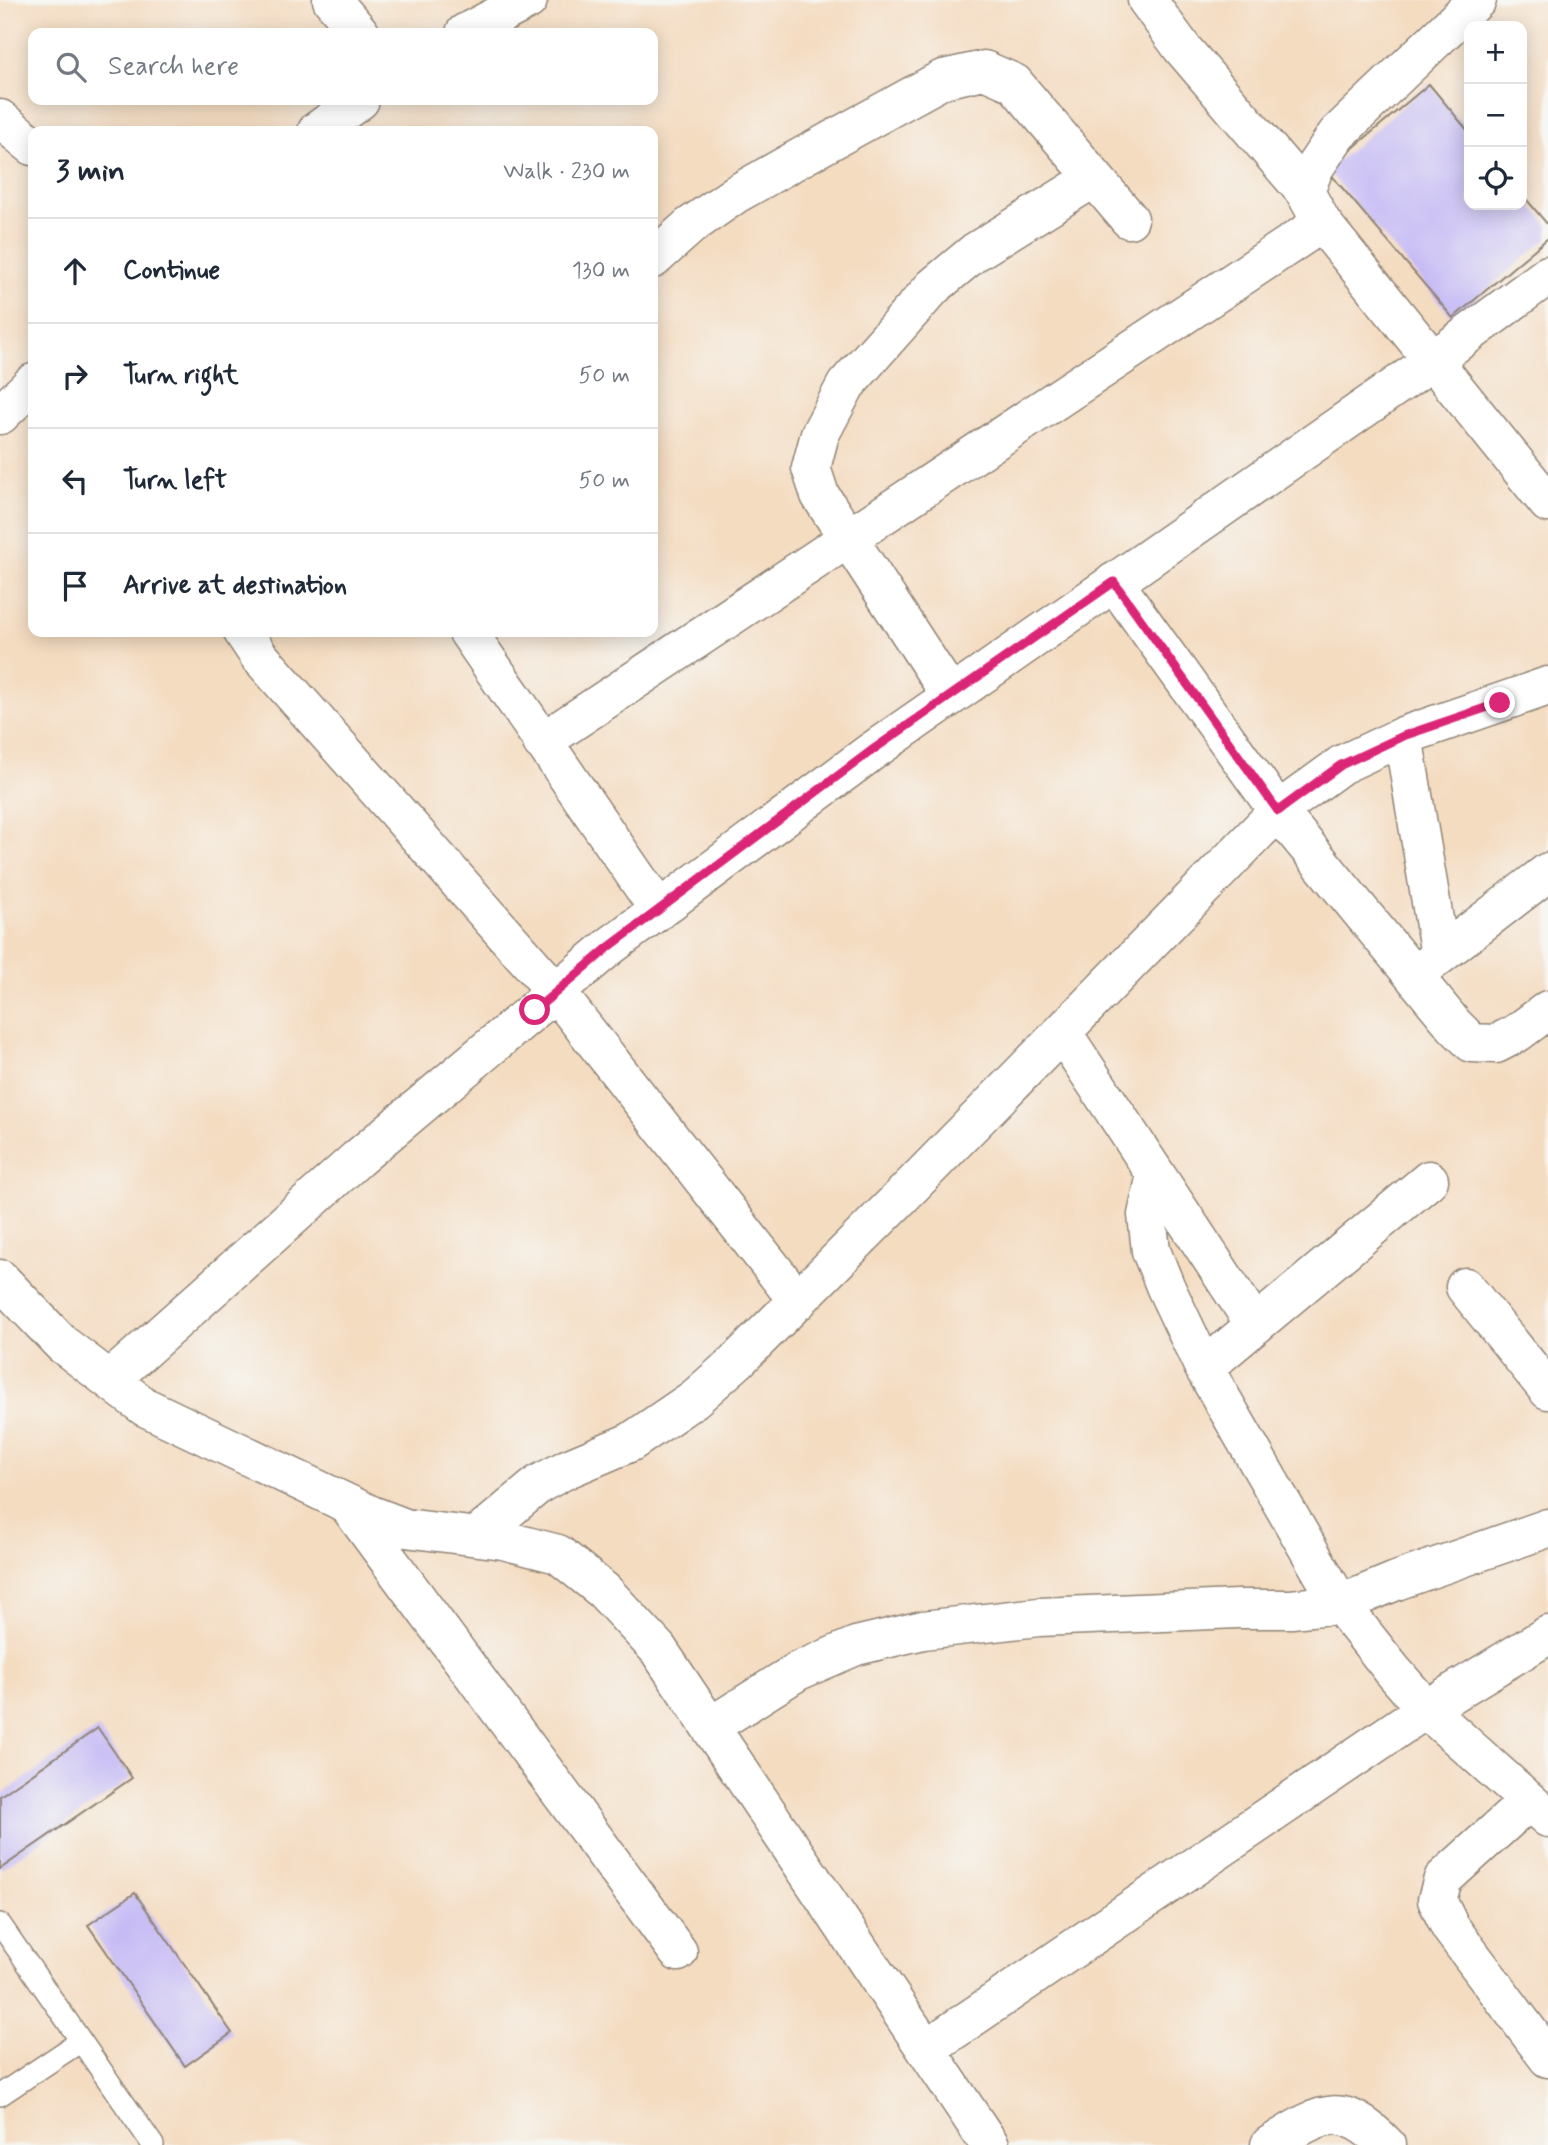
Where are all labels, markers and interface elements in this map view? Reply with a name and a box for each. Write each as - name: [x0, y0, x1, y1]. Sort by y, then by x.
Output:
- map controls: [1464, 21, 1527, 210]
- button: +: [1464, 21, 1527, 84]
- search box: [28, 28, 658, 105]
- icon: search: [52, 48, 90, 86]
- text: Search here: [108, 50, 239, 84]
- button: −: [1464, 84, 1527, 147]
- button: locate: [1464, 147, 1527, 210]
- text: 3 min: [56, 152, 125, 191]
- text: Walk · 230 m: [503, 157, 630, 187]
- icon: ahead: [56, 252, 94, 290]
- text: Continue: [123, 254, 220, 288]
- text: 130 m: [572, 256, 630, 286]
- icon: right: [56, 357, 94, 395]
- text: Turn right: [123, 359, 239, 393]
- text: 50 m: [579, 361, 630, 391]
- icon: left: [56, 462, 94, 500]
- text: Turn left: [123, 464, 227, 498]
- text: 50 m: [579, 466, 630, 496]
- icon: arrive: [56, 567, 94, 605]
- text: Arrive at destination: [123, 569, 347, 603]
- route end: [1484, 687, 1515, 718]
- route start: [519, 994, 550, 1025]

